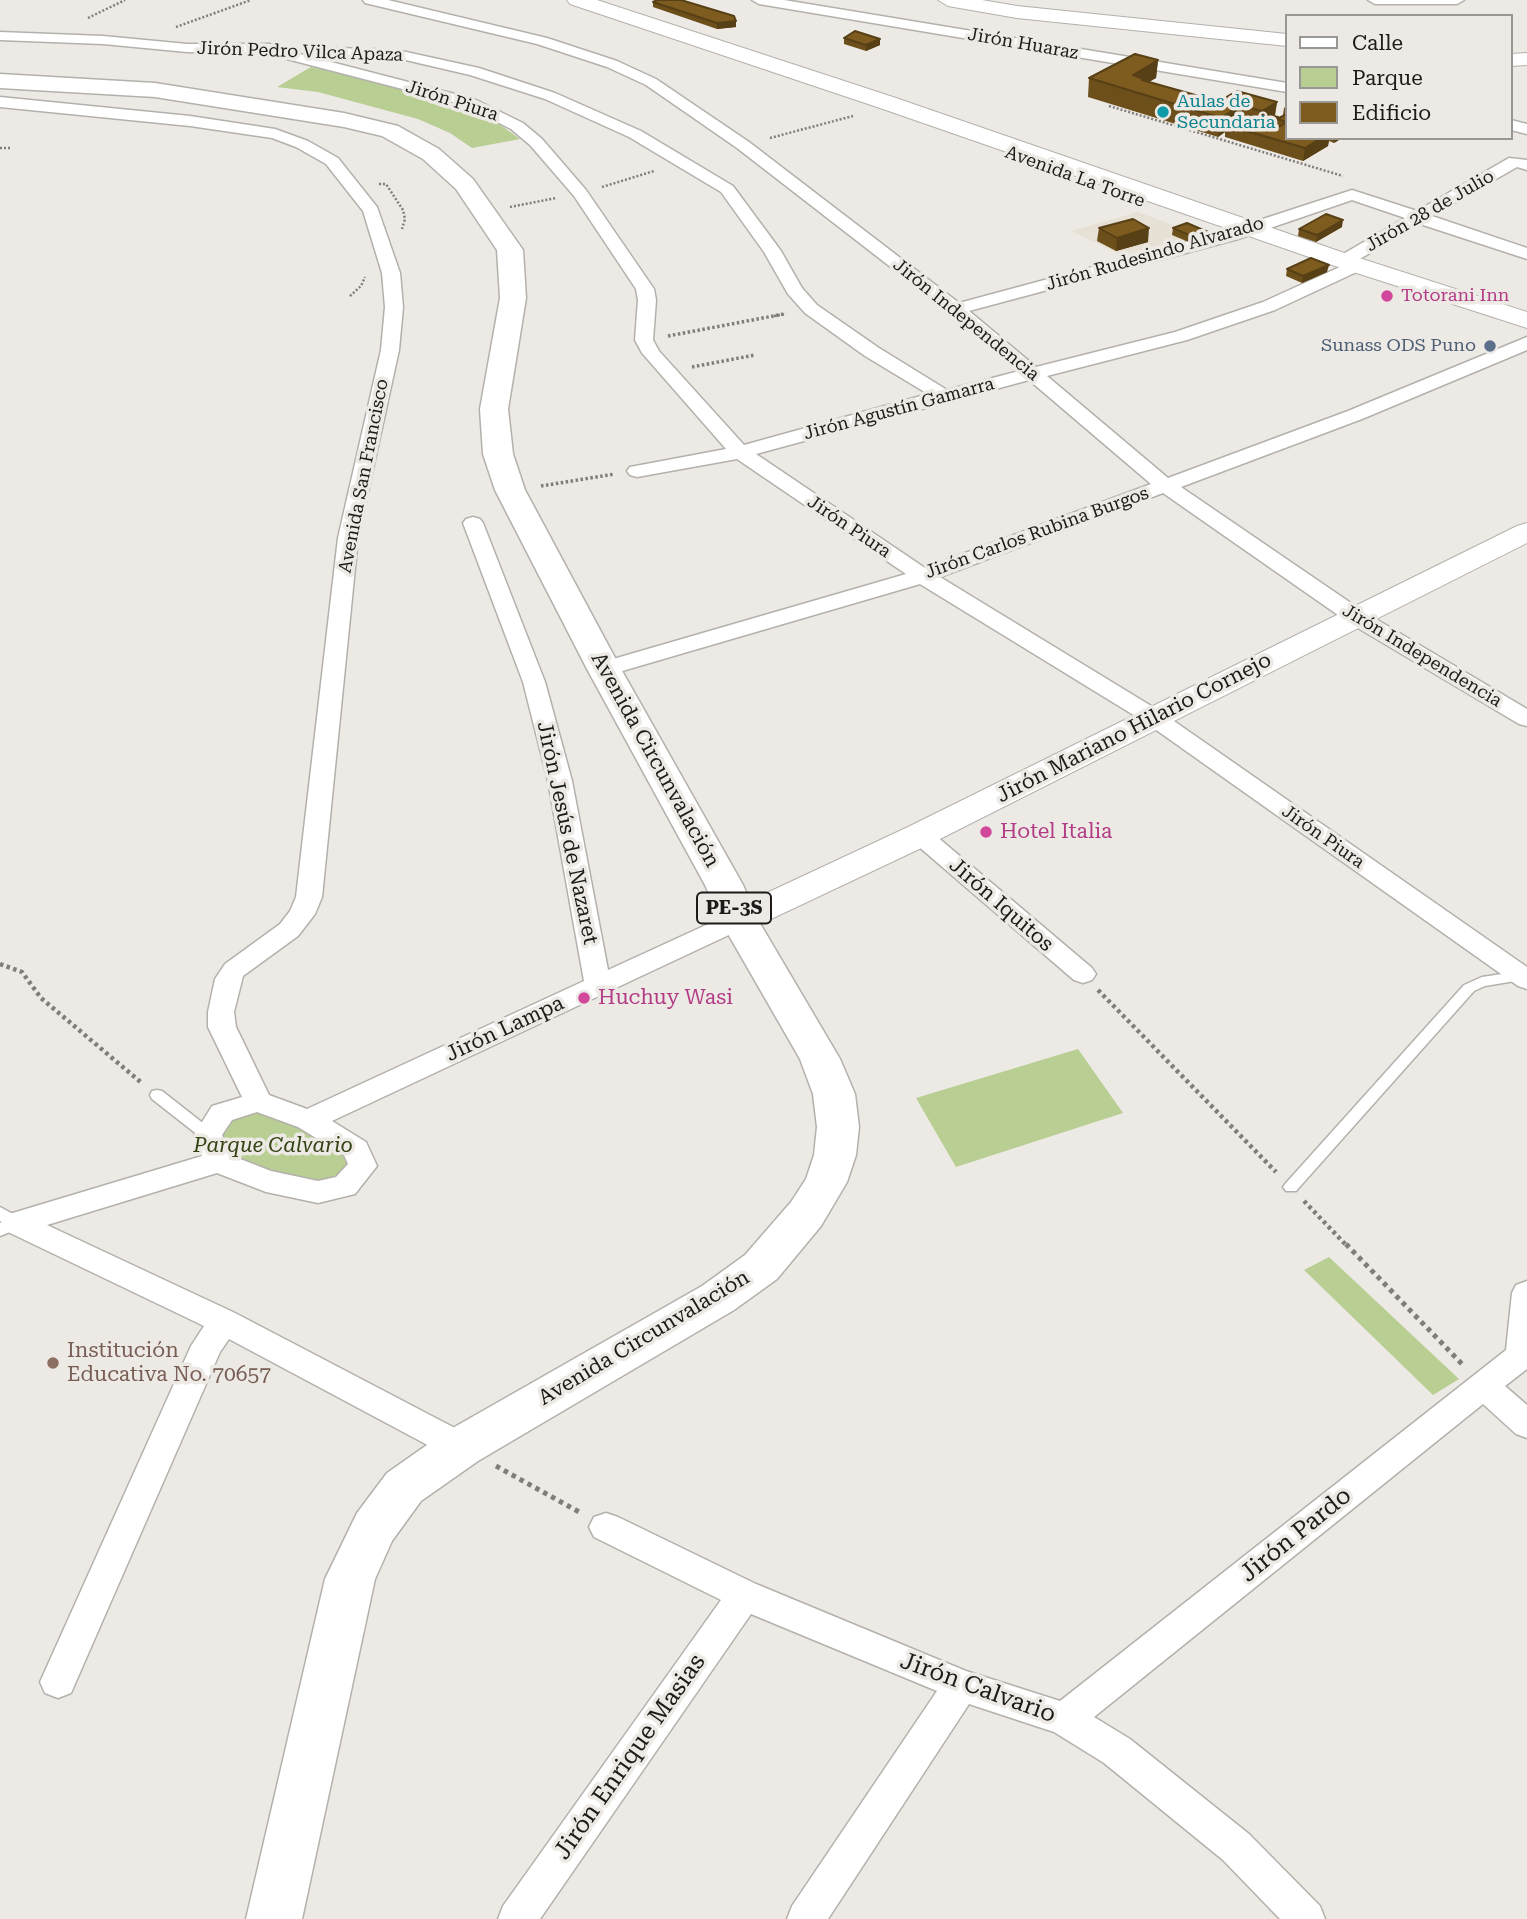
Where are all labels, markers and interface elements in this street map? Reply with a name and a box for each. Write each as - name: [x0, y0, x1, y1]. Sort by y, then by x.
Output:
- legend: [1286, 14, 1513, 140]
- street label: Jirón Huaraz: [966, 24, 1080, 64]
- text: Calle: [1352, 31, 1403, 55]
- street label: Jirón Pedro Vilca Apaza: [197, 38, 403, 66]
- text: Parque: [1352, 66, 1423, 90]
- street label: Jirón Piura: [403, 76, 501, 126]
- place label: Aulas de Secundaria: [1177, 91, 1276, 134]
- text: Edificio: [1352, 101, 1431, 125]
- marker: Aulas de Secundaria: [1155, 104, 1171, 120]
- street label: Avenida La Torre: [1002, 142, 1148, 212]
- street label: Jirón 28 de Julio: [1362, 166, 1498, 256]
- street label: Jirón Rudesindo Alvarado: [1043, 212, 1267, 296]
- street label: Jirón Independencia: [888, 254, 1044, 386]
- place label: Totorani Inn: [1401, 285, 1509, 307]
- marker: Totorani Inn: [1379, 288, 1395, 304]
- place label: Sunass ODS Puno: [1321, 335, 1476, 357]
- marker: Sunass ODS Puno: [1482, 338, 1498, 354]
- street label: Jirón Agustín Gamarra: [801, 373, 997, 445]
- street label: Avenida San Francisco: [335, 377, 393, 575]
- street label: Jirón Carlos Rubina Burgos: [922, 482, 1152, 584]
- street label: Jirón Piura: [803, 491, 895, 563]
- street label: Jirón Independencia: [1338, 600, 1506, 712]
- street label: Avenida Circunvalación: [585, 648, 725, 872]
- street label: Jirón Mariano Hilario Cornejo: [992, 648, 1276, 808]
- street label: Jirón Jesús de Nazaret: [531, 719, 603, 947]
- street label: Jirón Piura: [1278, 801, 1368, 873]
- place label: Hotel Italia: [1000, 819, 1112, 845]
- marker: Hotel Italia: [978, 824, 994, 840]
- street label: Jirón Iquitos: [944, 853, 1058, 957]
- road number: PE-3S: [697, 893, 771, 924]
- place label: Huchuy Wasi: [598, 985, 733, 1011]
- marker: Huchuy Wasi: [576, 990, 592, 1006]
- street label: Jirón Lampa: [442, 991, 568, 1067]
- park label: Parque Calvario: [193, 1133, 353, 1159]
- street label: Avenida Circunvalación: [534, 1265, 754, 1411]
- place label: Institución Educativa No. 70657: [67, 1338, 271, 1388]
- marker: Institución Educativa No. 70657: [45, 1355, 61, 1371]
- street label: Jirón Pardo: [1235, 1481, 1357, 1589]
- street label: Jirón Calvario: [896, 1647, 1060, 1729]
- street label: Jirón Enrique Masias: [548, 1649, 712, 1865]

